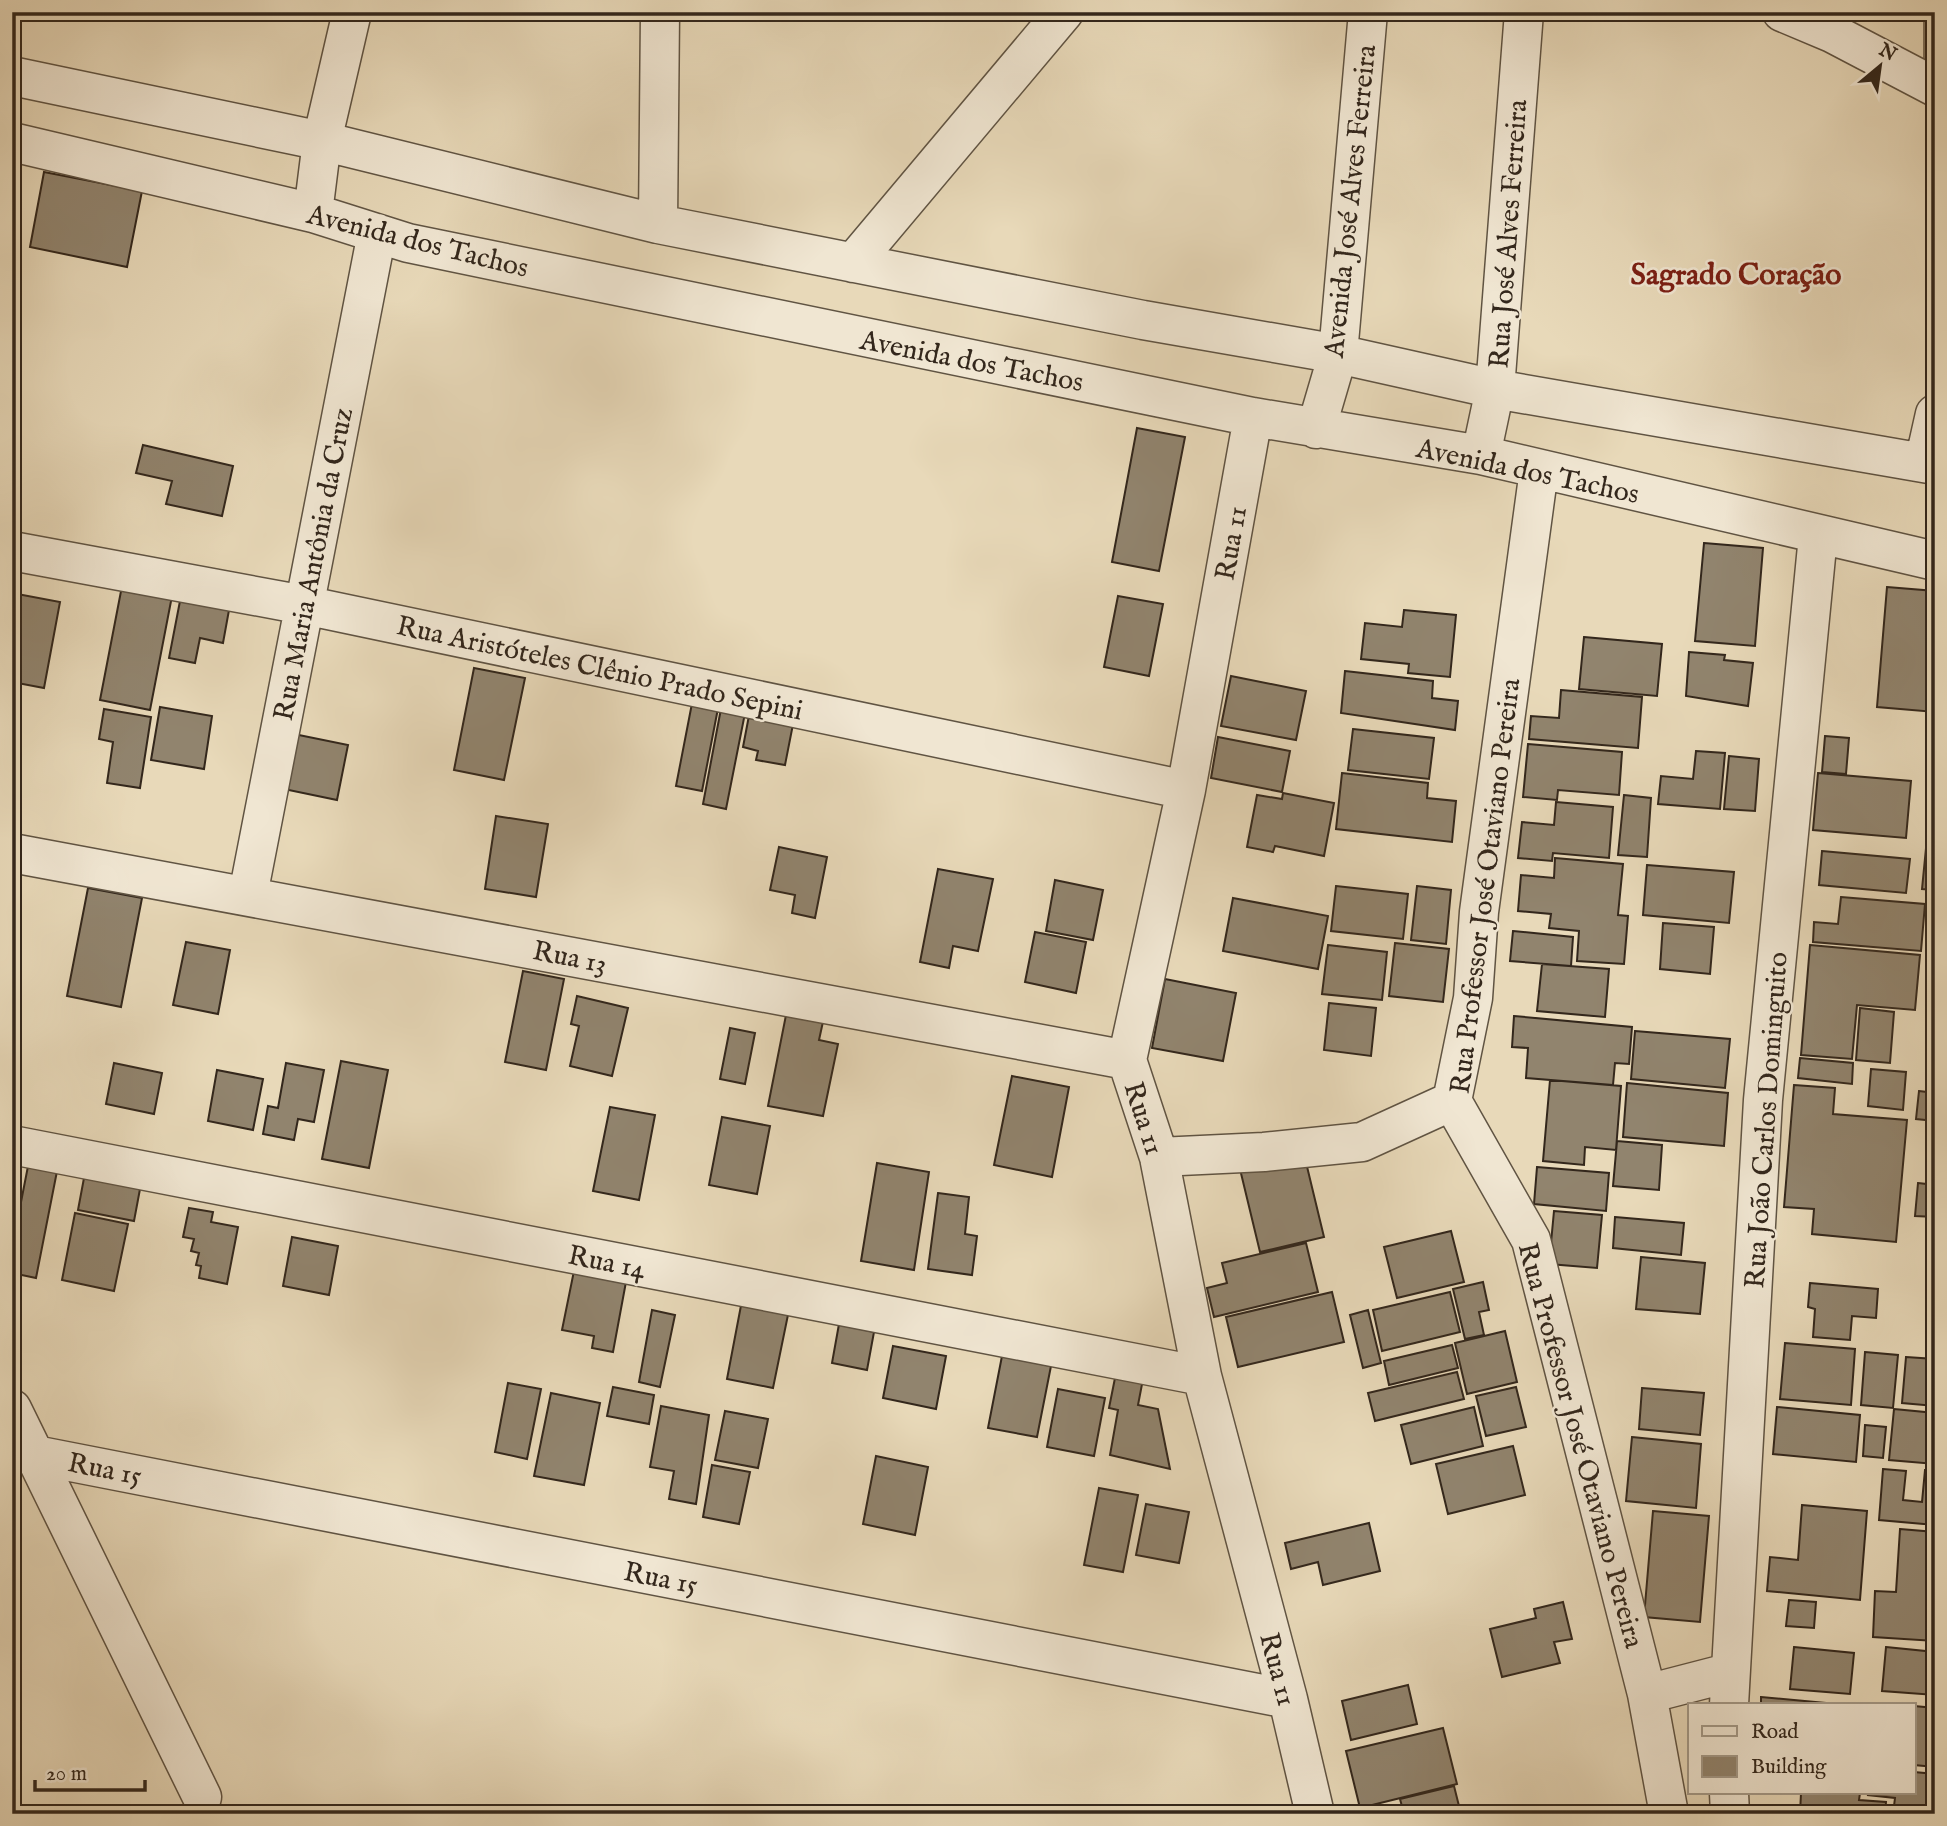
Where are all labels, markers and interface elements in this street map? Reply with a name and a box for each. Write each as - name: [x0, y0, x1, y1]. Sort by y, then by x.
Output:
- north arrow: [1846, 32, 1916, 102]
- text: N: [1873, 38, 1901, 68]
- street label: Avenida José Alves Ferreira: [1318, 42, 1385, 360]
- street label: Rua José Alves Ferreira: [1483, 98, 1536, 370]
- street label: Avenida dos Tachos: [302, 198, 532, 287]
- district label: Sagrado Coração: [1631, 257, 1841, 295]
- street label: Avenida dos Tachos: [856, 323, 1086, 401]
- street label: Rua Maria Antônia da Cruz: [267, 405, 362, 724]
- street label: Avenida dos Tachos: [1412, 432, 1642, 513]
- street label: Rua 11: [1209, 504, 1256, 583]
- street label: Rua Aristóteles Clênio Prado Sepini: [393, 609, 806, 730]
- street label: Rua Professor José Otaviano Pereira: [1444, 676, 1529, 1096]
- street label: Rua 13: [529, 934, 610, 983]
- street label: Rua João Carlos Dominguito: [1738, 951, 1797, 1290]
- street label: Rua 11: [1114, 1078, 1171, 1160]
- street label: Rua 14: [565, 1239, 648, 1288]
- street label: Rua Professor José Otaviano Pereira: [1509, 1239, 1651, 1653]
- street label: Rua 15: [65, 1446, 144, 1495]
- street label: Rua 15: [621, 1555, 700, 1604]
- street label: Rua 11: [1250, 1629, 1303, 1710]
- legend: [1688, 1703, 1916, 1794]
- text: Road: [1751, 1719, 1799, 1746]
- scale bar: [35, 1749, 145, 1793]
- text: Building: [1751, 1754, 1827, 1781]
- text: 20 m: [46, 1761, 87, 1788]

